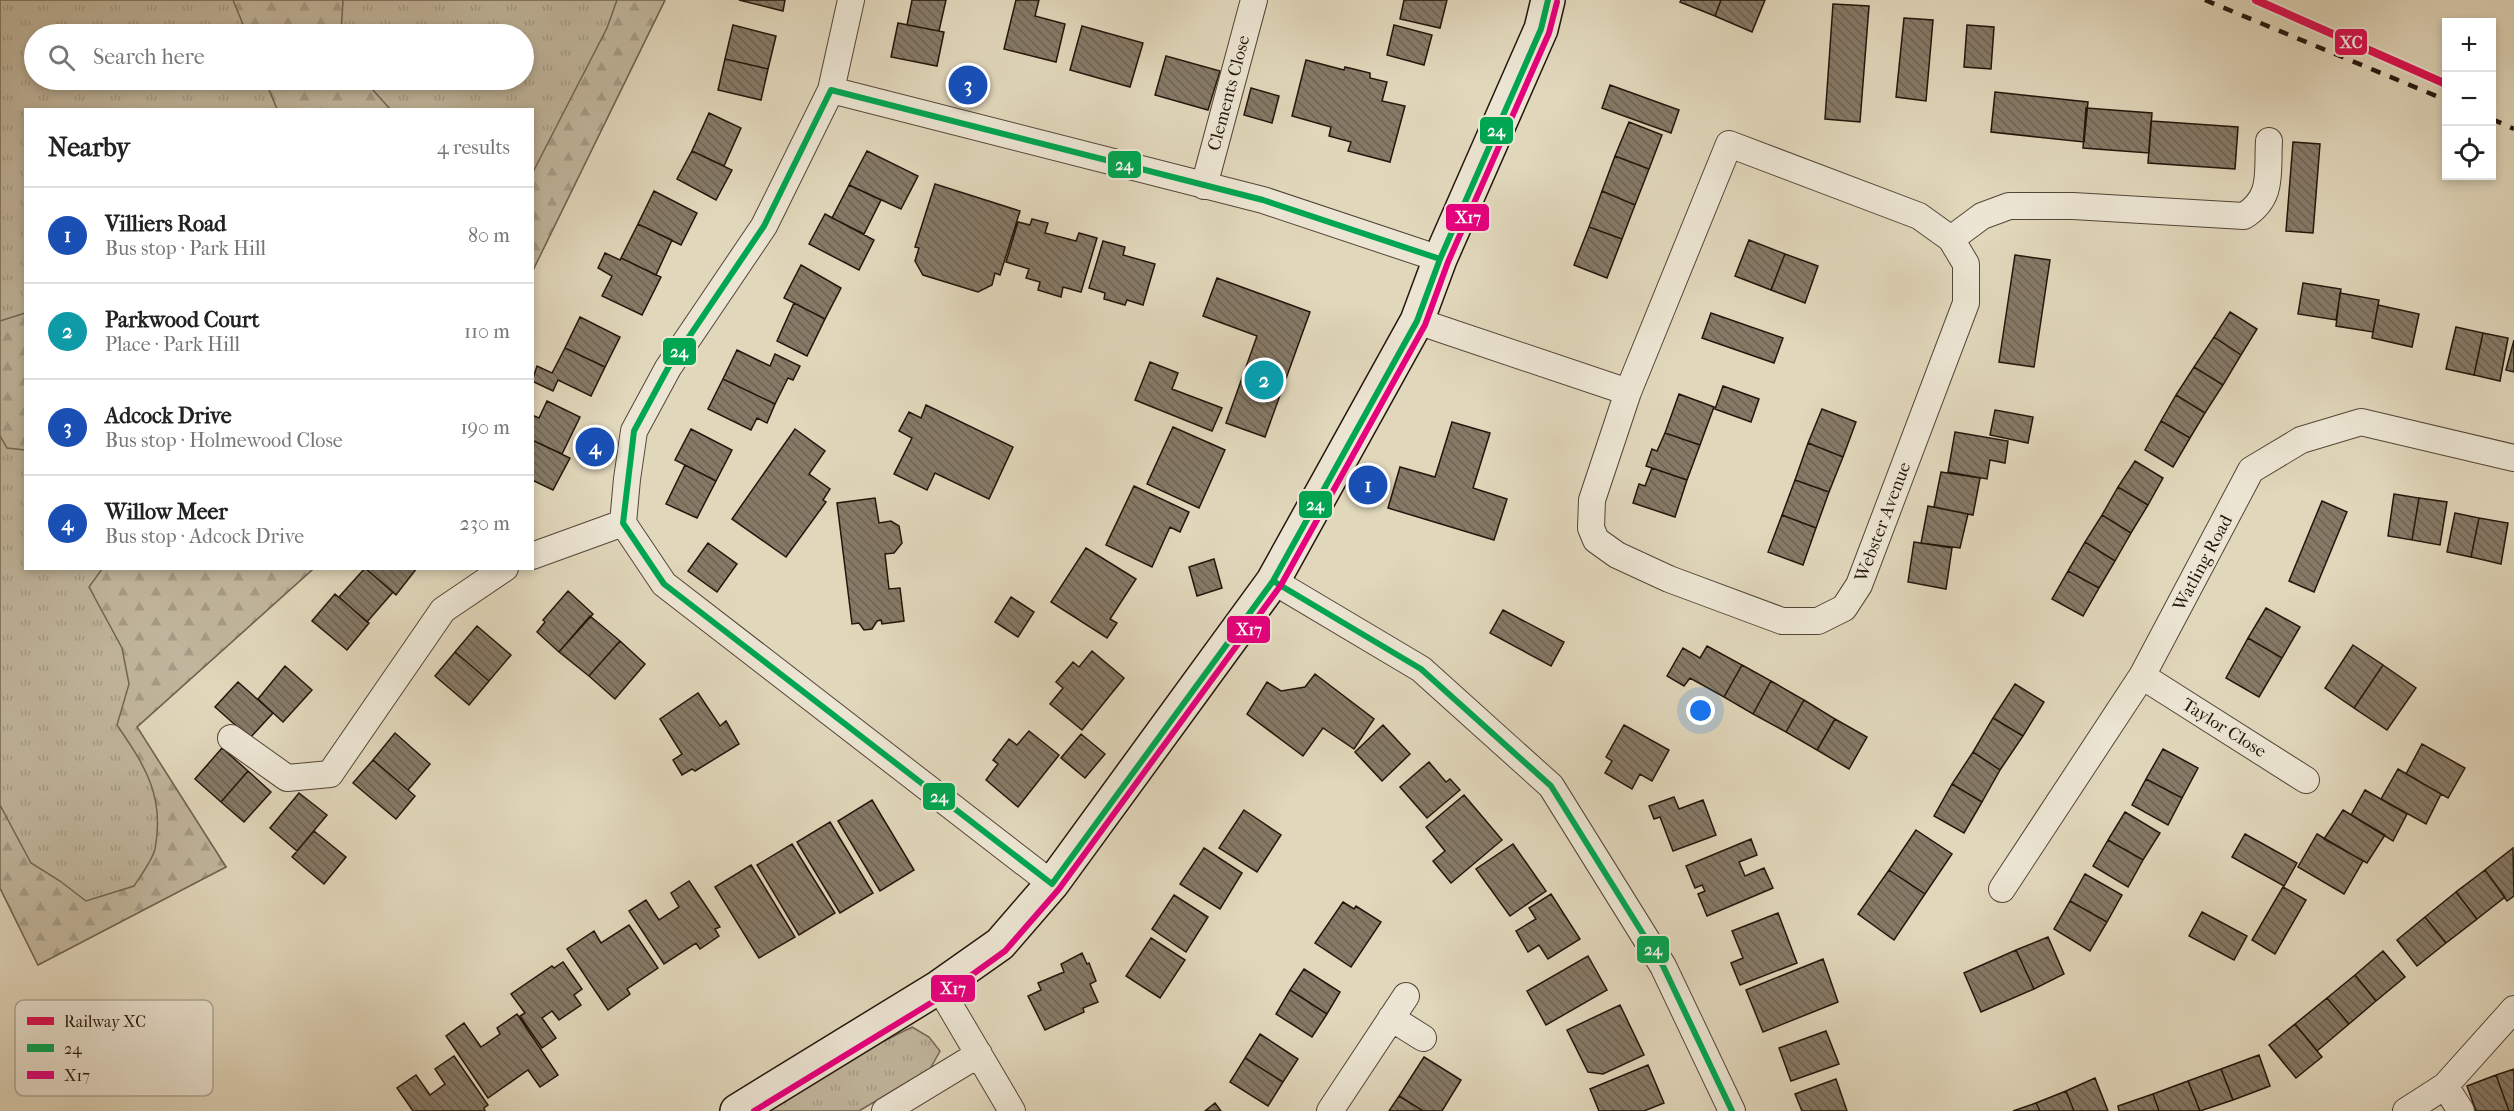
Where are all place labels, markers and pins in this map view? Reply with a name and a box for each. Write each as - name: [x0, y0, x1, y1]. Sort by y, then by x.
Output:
- pin: 3: [948, 62, 988, 107]
- pin: 2: [1244, 358, 1284, 403]
- pin: 4: [576, 424, 614, 470]
- pin: 1: [1348, 462, 1388, 508]

